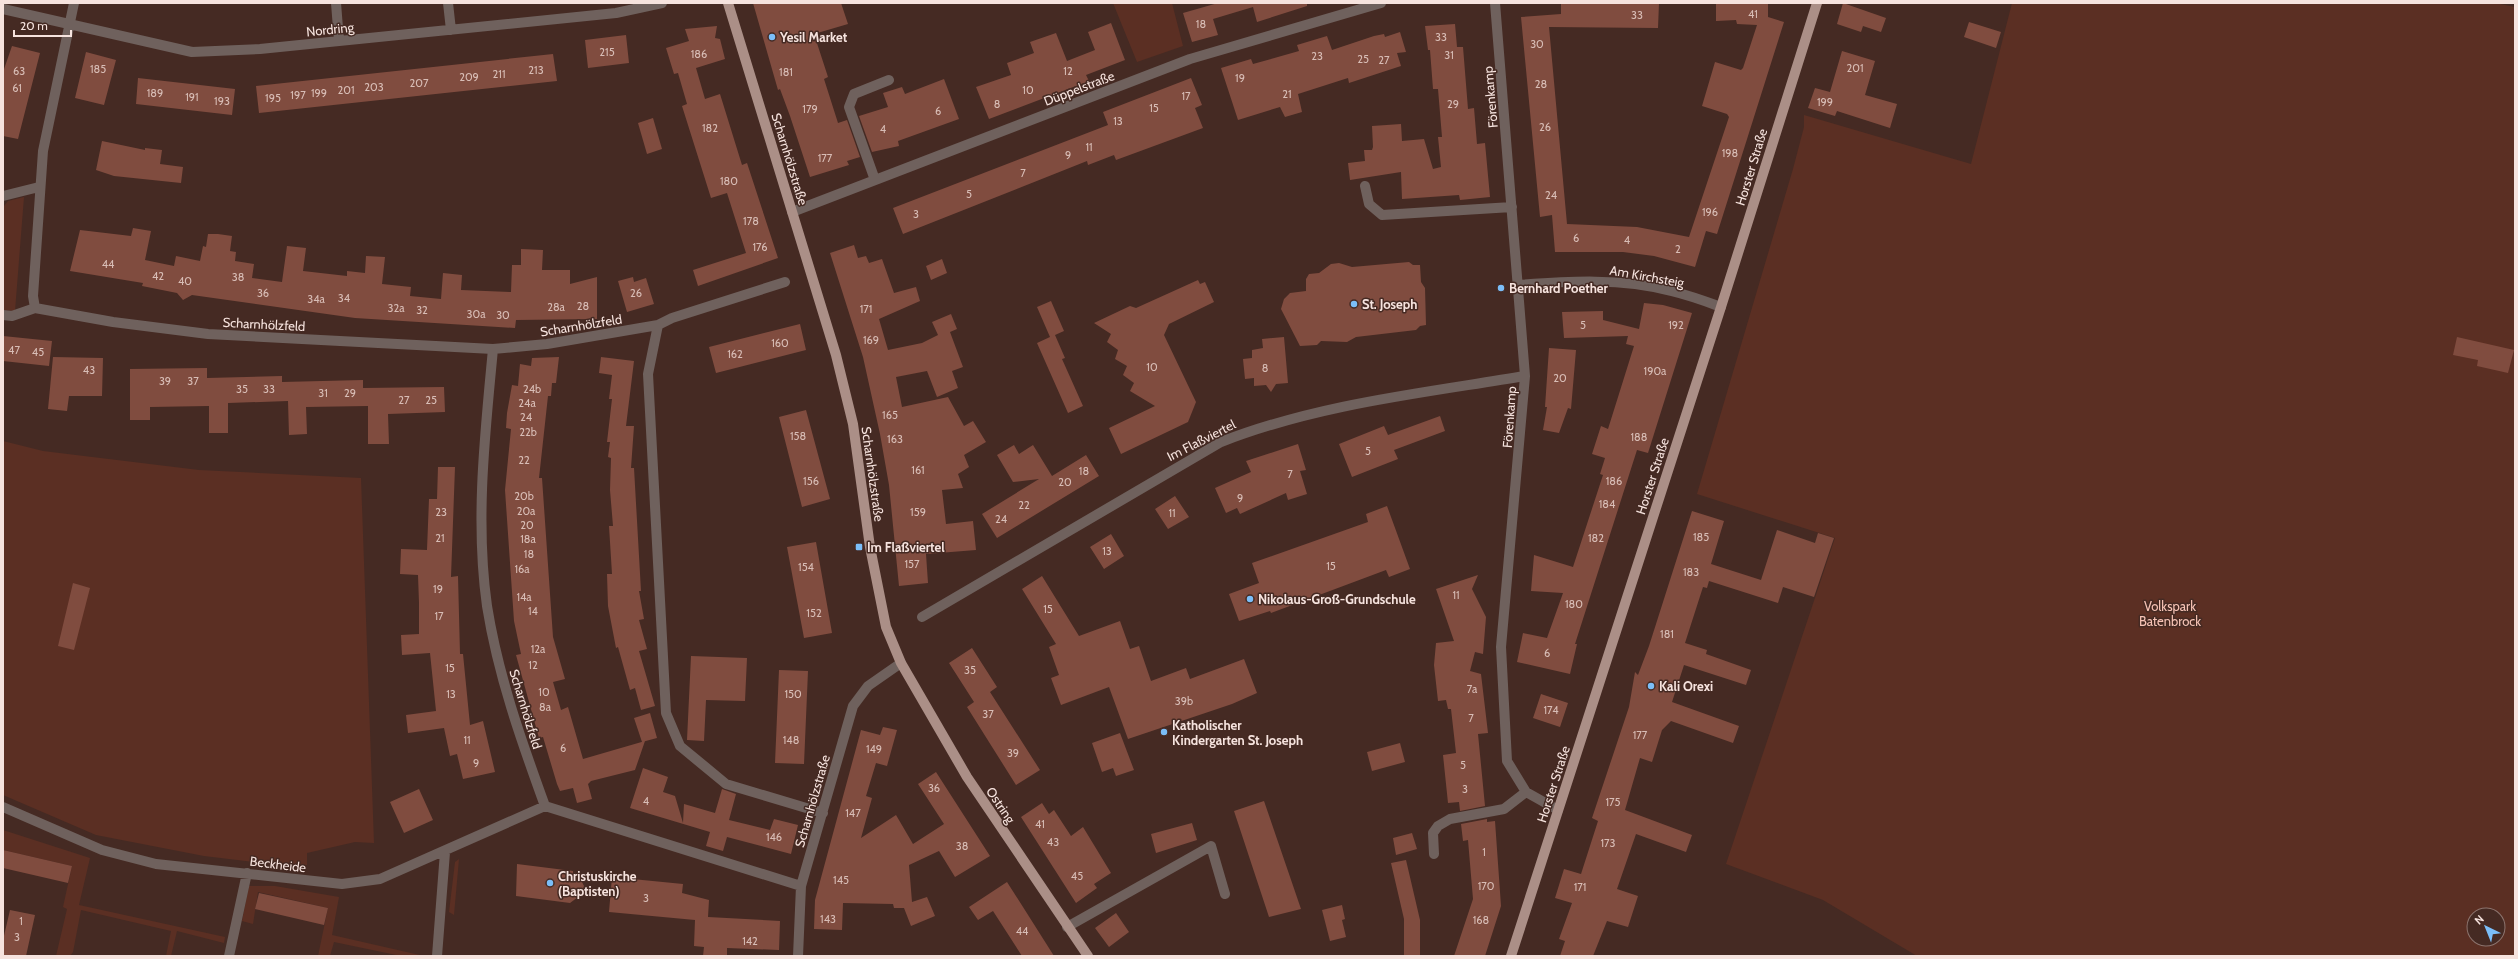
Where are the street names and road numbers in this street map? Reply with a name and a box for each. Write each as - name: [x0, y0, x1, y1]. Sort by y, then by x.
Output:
- street label: Nordring: [305, 18, 355, 39]
- street label: Förenkamp: [1479, 65, 1501, 129]
- street label: Düppelstraße: [1041, 67, 1117, 109]
- street label: Scharnhölzstraße: [768, 111, 812, 207]
- street label: Horster Straße: [1732, 126, 1770, 207]
- street label: Am Kirchsteig: [1609, 262, 1686, 291]
- street label: Scharnhölzfeld: [539, 311, 623, 339]
- street label: Scharnhölzfeld: [222, 314, 306, 334]
- street label: Förenkamp: [1499, 386, 1519, 448]
- street label: Im Flaßviertel: [1164, 416, 1238, 464]
- street label: Scharnhölzstraße: [858, 426, 888, 523]
- street label: Horster Straße: [1632, 435, 1672, 516]
- street label: Scharnhölzfeld: [506, 667, 546, 751]
- street label: Horster Straße: [1533, 743, 1573, 824]
- street label: Scharnhölzstraße: [791, 752, 833, 849]
- street label: Ostring: [983, 784, 1019, 827]
- street label: Beckheide: [249, 853, 307, 875]

